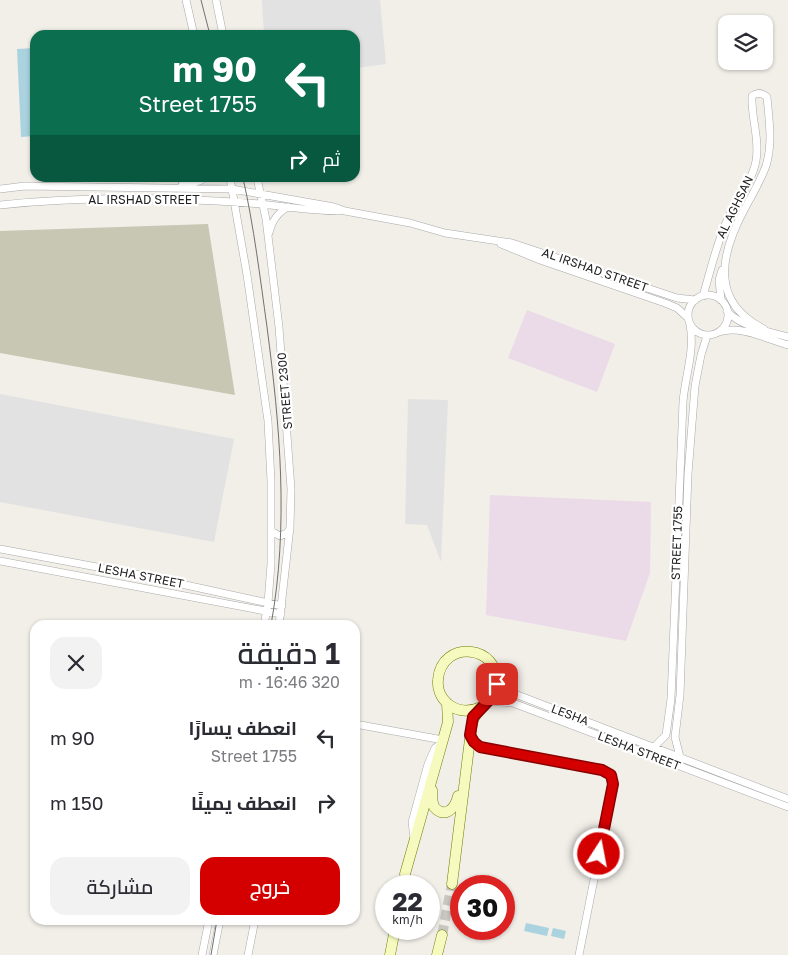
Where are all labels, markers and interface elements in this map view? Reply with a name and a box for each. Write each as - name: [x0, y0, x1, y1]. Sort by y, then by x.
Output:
- map controls: [718, 15, 773, 70]
- button: layers: [718, 15, 773, 70]
- text: 90 m: [173, 48, 257, 90]
- icon: left: [275, 50, 340, 115]
- text: Street 1755: [139, 90, 257, 117]
- icon: right: [284, 145, 312, 173]
- text: ثم: [322, 147, 340, 170]
- street label: AL AGHSAN: [713, 173, 756, 241]
- street label: AL IRSHAD STREET: [88, 192, 200, 207]
- street label: AL IRSHAD STREET: [540, 244, 651, 295]
- street label: STREET 2300: [274, 352, 295, 430]
- street label: STREET 1755: [668, 505, 685, 580]
- street label: LESHA STREET: [97, 560, 186, 591]
- text: 1 دقيقة: [237, 635, 340, 671]
- button: close: [50, 637, 102, 689]
- pin: [476, 663, 518, 705]
- icon: arrive: [483, 670, 511, 698]
- text: 320 m · 16:46: [239, 672, 340, 692]
- street label: LESHA: [549, 701, 591, 729]
- text: انعطف يسارًا: [189, 716, 297, 739]
- icon: left: [312, 724, 340, 752]
- text: 90 m: [50, 726, 95, 749]
- street label: LESHA STREET: [596, 728, 683, 773]
- text: Street 1755: [211, 746, 297, 766]
- icon: right: [312, 789, 340, 817]
- text: 150 m: [50, 791, 104, 814]
- text: انعطف يمينًا: [191, 791, 297, 814]
- position arrow: [572, 827, 624, 879]
- button: مشاركة: [50, 857, 190, 915]
- button: خروج: [200, 857, 340, 915]
- speed limit sign: 30: [450, 875, 515, 940]
- text: 22: [392, 886, 423, 917]
- text: km/h: [392, 912, 423, 927]

